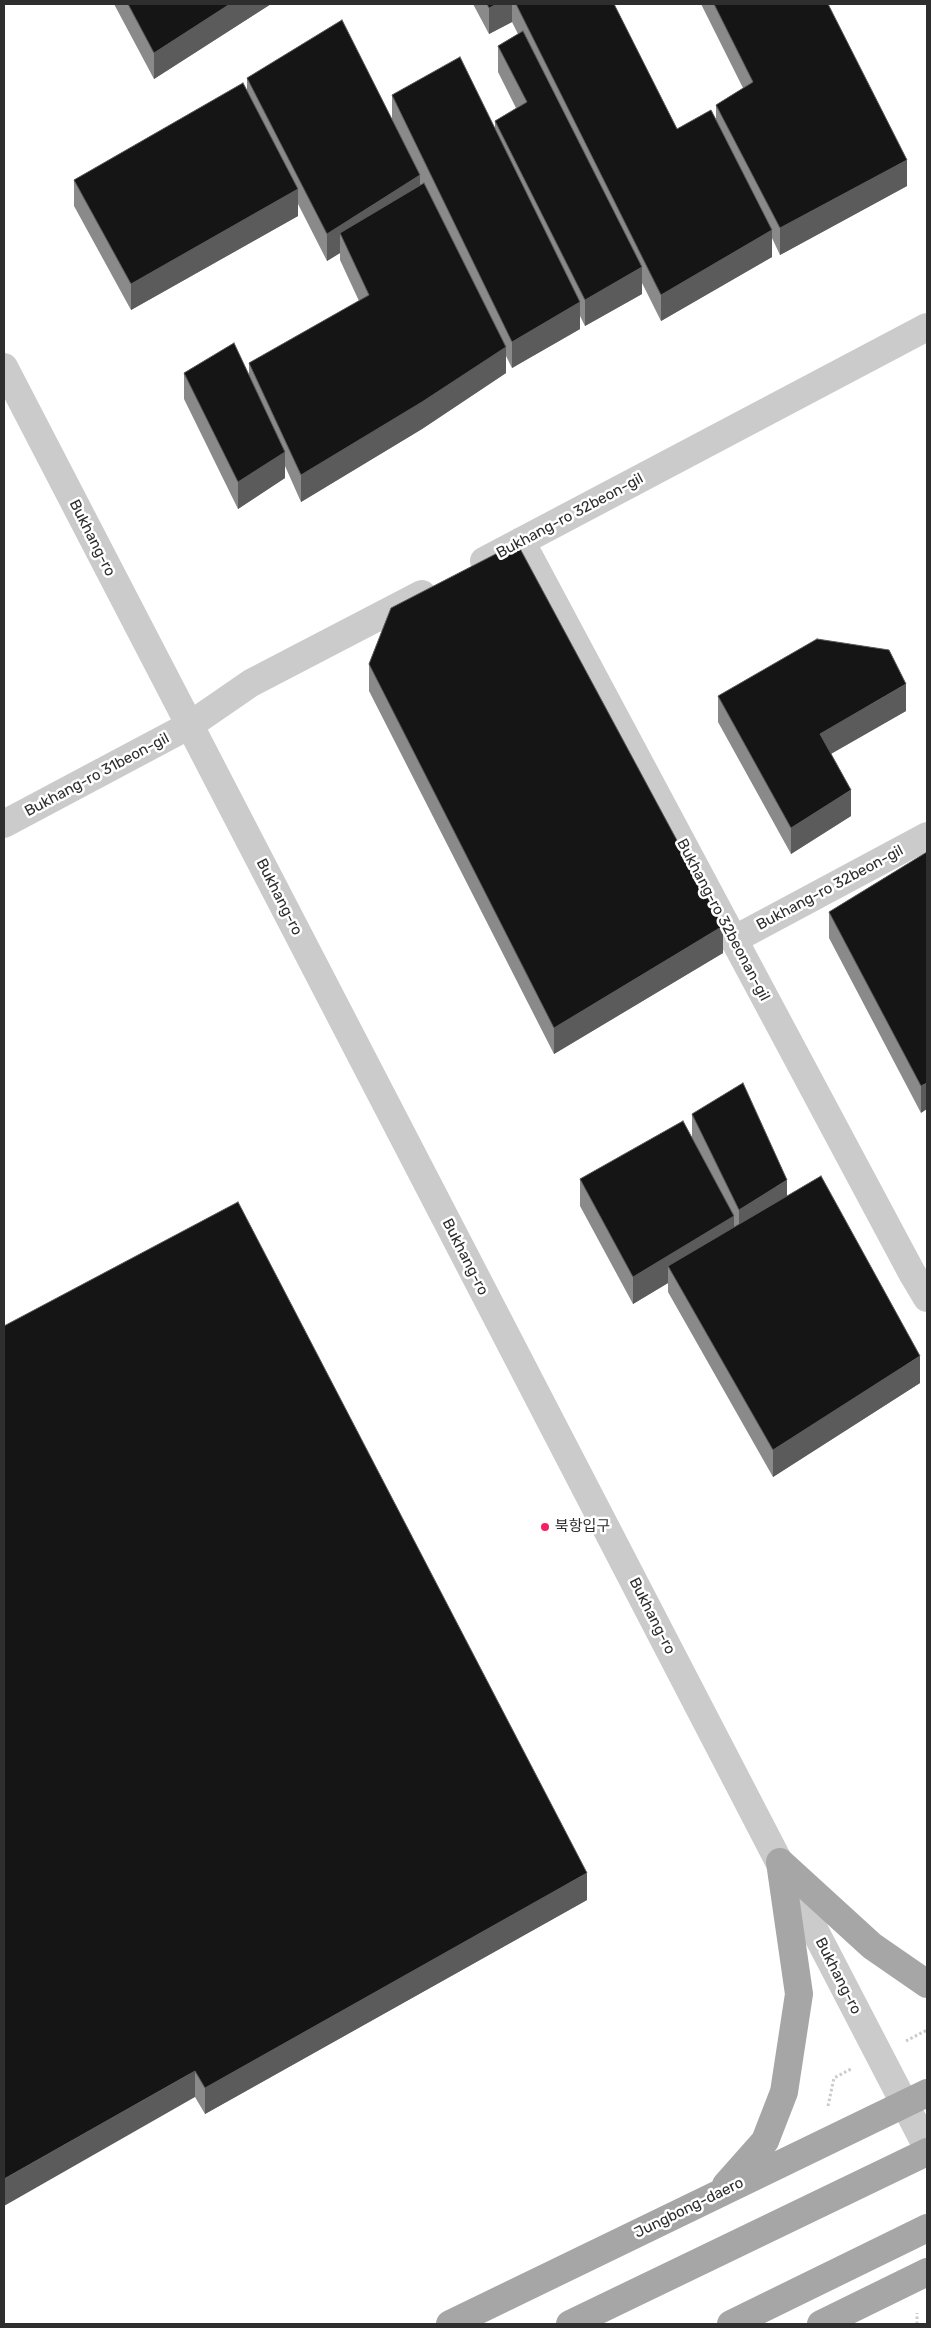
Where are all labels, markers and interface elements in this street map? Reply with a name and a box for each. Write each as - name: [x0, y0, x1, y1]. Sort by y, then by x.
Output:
- street label: Bukhang-ro 32beon-gil: [494, 470, 646, 562]
- street label: Bukhang-ro: [65, 497, 119, 579]
- street label: Bukhang-ro 31beon-gil: [22, 729, 172, 821]
- street label: Bukhang-ro 32beonan-gil: [673, 836, 773, 1004]
- street label: Bukhang-ro 32beon-gil: [754, 842, 906, 934]
- street label: Bukhang-ro: [252, 856, 306, 938]
- street label: Bukhang-ro: [438, 1216, 492, 1298]
- place label: 북항입구: [555, 1518, 610, 1536]
- marker: 북항입구: [539, 1521, 551, 1533]
- street label: Bukhang-ro: [625, 1575, 679, 1657]
- street label: Bukhang-ro: [811, 1935, 865, 2017]
- street label: Jungbong-daero: [632, 2174, 746, 2242]

